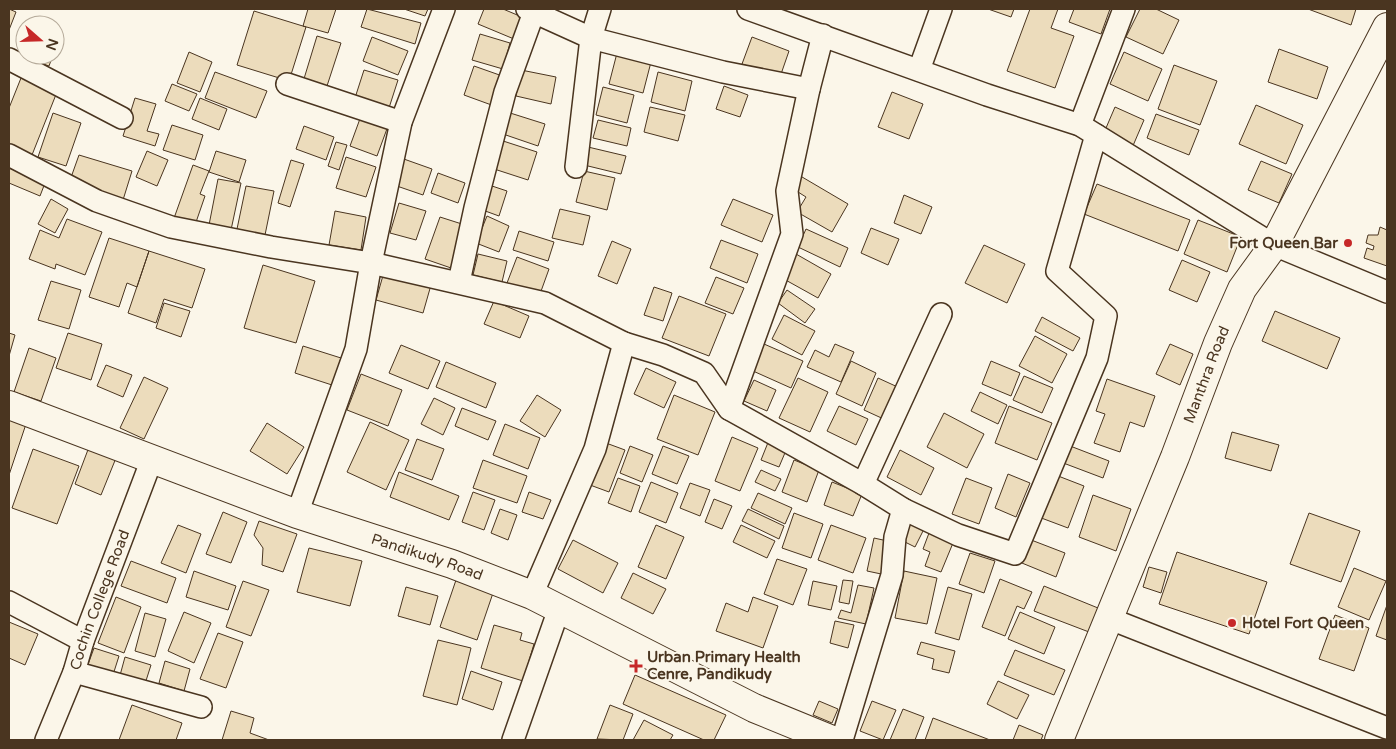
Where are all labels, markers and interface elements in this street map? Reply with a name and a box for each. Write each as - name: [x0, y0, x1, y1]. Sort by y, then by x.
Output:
- north arrow: [15, 15, 65, 65]
- text: N: [42, 36, 62, 52]
- place label: Fort Queen Bar: [1229, 234, 1338, 252]
- marker: Fort Queen Bar: [1342, 237, 1354, 249]
- street label: Manthra Road: [1180, 323, 1233, 426]
- street label: Cochin College Road: [66, 527, 133, 672]
- street label: Pandikudy Road: [369, 530, 486, 584]
- place label: Hotel Fort Queen: [1242, 614, 1364, 632]
- marker: Hotel Fort Queen: [1226, 617, 1238, 629]
- place label: Urban Primary Health Cenre, Pandikudy: [647, 648, 801, 684]
- marker: Urban Primary Health Cenre, Pandikudy: [629, 659, 643, 673]

